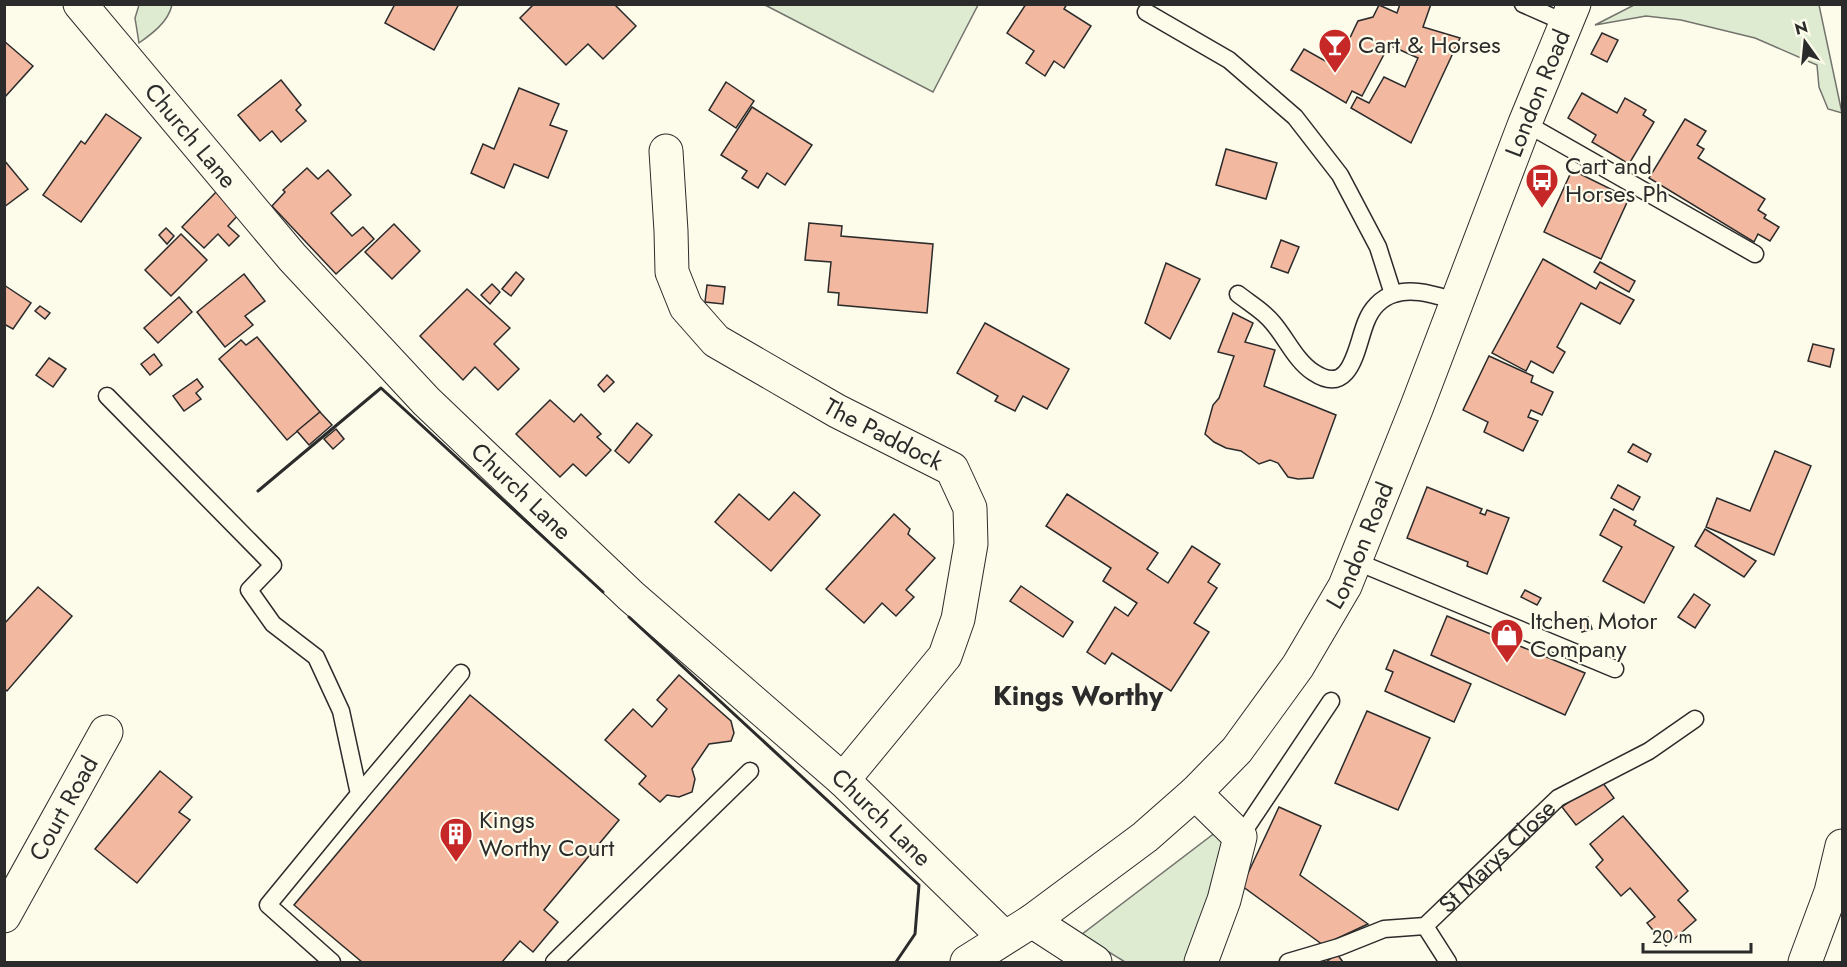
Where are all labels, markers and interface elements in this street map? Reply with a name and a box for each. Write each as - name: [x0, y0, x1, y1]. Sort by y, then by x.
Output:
- north arrow: [1775, 12, 1835, 72]
- text: N: [1792, 15, 1810, 41]
- street label: London Road: [1496, 24, 1579, 162]
- bar icon: Cart & Horses: [1317, 27, 1353, 74]
- place label: Cart & Horses: [1358, 27, 1501, 62]
- street label: Church Lane: [136, 75, 245, 196]
- place label: Cart and Horses Ph: [1565, 148, 1668, 211]
- bus stop icon: Cart and Horses Ph: [1524, 162, 1560, 209]
- street label: The Paddock: [817, 389, 950, 479]
- street label: Church Lane: [463, 434, 580, 548]
- street label: London Road: [1317, 477, 1402, 616]
- place label: Itchen Motor Company: [1530, 603, 1658, 666]
- shop icon: Itchen Motor Company: [1489, 617, 1525, 664]
- district label: Kings Worthy: [993, 676, 1164, 715]
- street label: Court Road: [20, 749, 106, 867]
- street label: Church Lane: [824, 760, 940, 874]
- street label: St Marys Close: [1430, 791, 1563, 921]
- place label: Kings Worthy Court: [479, 802, 615, 865]
- building icon: Kings Worthy Court: [438, 816, 474, 863]
- scale bar: [1643, 916, 1751, 954]
- text: 20 m: [1652, 924, 1692, 950]

